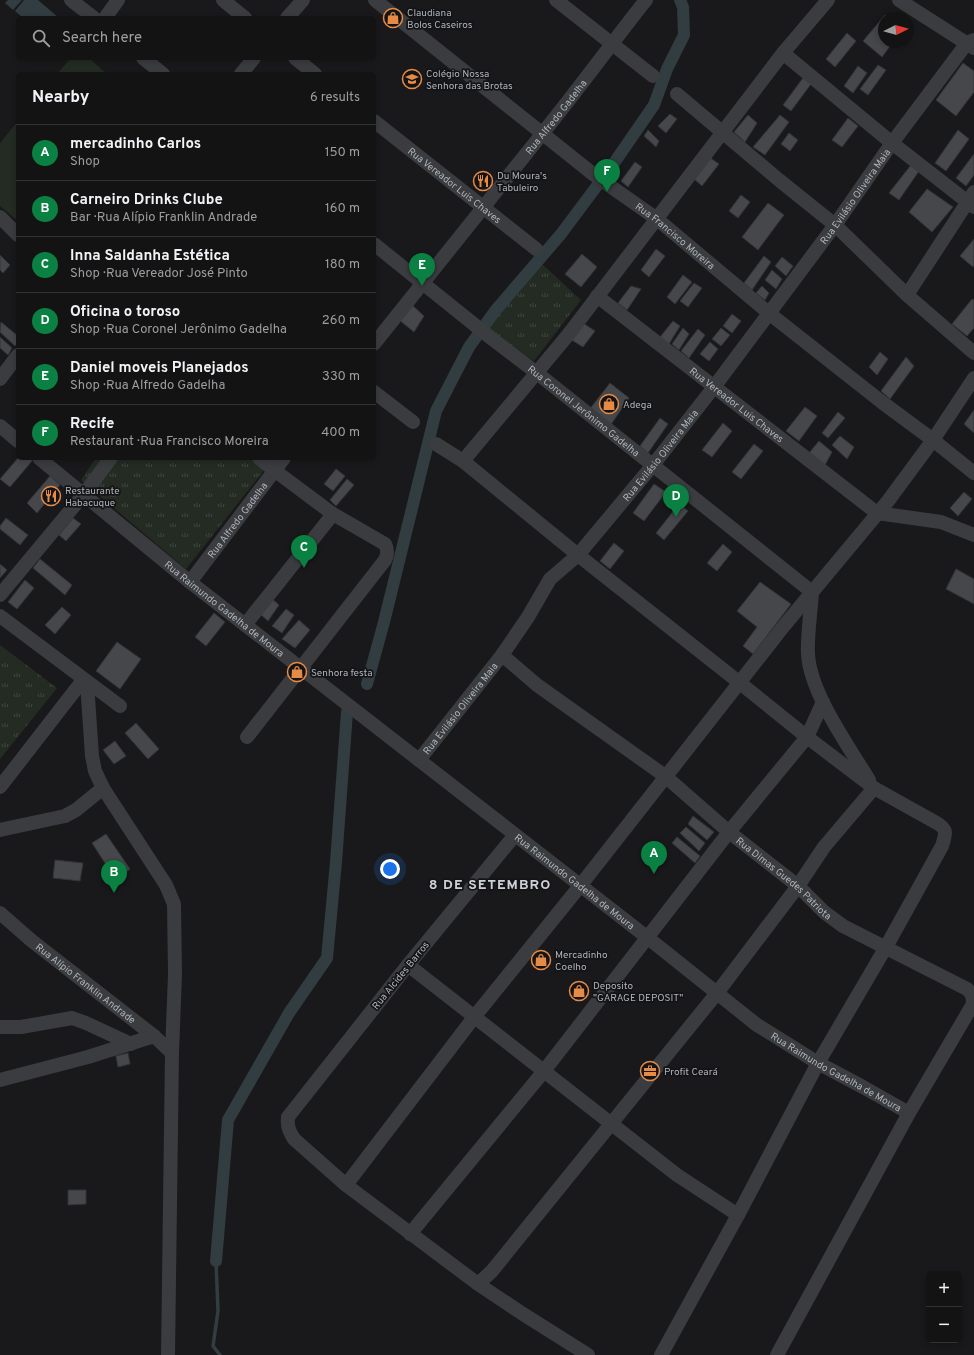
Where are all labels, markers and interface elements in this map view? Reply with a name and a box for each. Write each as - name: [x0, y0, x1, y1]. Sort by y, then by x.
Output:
- shop icon: Claudiana Bolos Caseiros: [382, 7, 404, 29]
- place label: Claudiana Bolos Caseiros: [407, 7, 473, 32]
- north arrow: [878, 12, 914, 48]
- search box: [16, 16, 376, 60]
- icon: search: [30, 27, 52, 49]
- text: Search here: [62, 29, 142, 48]
- school or university icon: Colégio Nossa Senhora das Brotas: [401, 68, 423, 90]
- place label: Colégio Nossa Senhora das Brotas: [426, 68, 513, 93]
- street label: Rua Alfredo Gadelha: [523, 77, 590, 158]
- text: Nearby: [32, 87, 89, 109]
- text: 6 results: [310, 90, 360, 106]
- text: mercadinho Carlos: [70, 135, 201, 154]
- text: A: [40, 145, 50, 161]
- text: 150 m: [325, 145, 360, 161]
- street label: Rua Vereador Luis Chaves: [404, 145, 504, 227]
- street label: Rua Evilásio Oliveira Maia: [818, 147, 894, 247]
- text: Shop: [70, 154, 100, 170]
- pin: F: [594, 159, 620, 192]
- restaurant icon: Du Moura's Tabuleiro: [472, 170, 494, 192]
- place label: Du Moura's Tabuleiro: [497, 170, 547, 195]
- text: Carneiro Drinks Clube: [70, 191, 223, 210]
- text: B: [41, 201, 49, 217]
- text: 160 m: [325, 201, 360, 217]
- street label: Rua Francisco Moreira: [632, 201, 717, 273]
- text: Bar · Rua Alípio Franklin Andrade: [70, 210, 257, 226]
- text: Inna Saldanha Estética: [70, 247, 230, 266]
- pin: E: [409, 253, 435, 286]
- text: C: [41, 257, 49, 273]
- text: 180 m: [325, 257, 360, 273]
- text: Shop · Rua Vereador José Pinto: [70, 266, 248, 282]
- text: Oficina o toroso: [70, 303, 180, 322]
- text: D: [40, 313, 50, 329]
- text: 260 m: [322, 313, 360, 329]
- text: Shop · Rua Coronel Jerônimo Gadelha: [70, 322, 287, 338]
- text: Daniel moveis Planejados: [70, 359, 249, 378]
- street label: Rua Coronel Jerônimo Gadelha: [525, 363, 642, 460]
- street label: Rua Vereador Luis Chaves: [686, 365, 786, 446]
- text: E: [41, 369, 49, 385]
- text: 330 m: [322, 369, 360, 385]
- text: Shop · Rua Alfredo Gadelha: [70, 378, 225, 394]
- shop icon: Adega: [598, 393, 620, 415]
- place label: Adega: [623, 399, 652, 412]
- street label: Rua Evilásio Oliveira Maia: [621, 408, 702, 504]
- text: Recife: [70, 415, 114, 434]
- text: F: [41, 425, 49, 441]
- text: 400 m: [321, 425, 360, 441]
- text: Restaurant · Rua Francisco Moreira: [70, 434, 269, 450]
- street label: Rua Alfredo Gadelha: [205, 480, 271, 561]
- pin: D: [663, 484, 689, 517]
- restaurant icon: Restaurante Habacuque: [40, 485, 62, 507]
- place label: Restaurante Habacuque: [65, 485, 120, 510]
- pin: C: [291, 535, 317, 568]
- street label: Rua Raimundo Gadelha de Moura: [161, 559, 286, 661]
- shop icon: Senhora festa: [286, 661, 308, 683]
- street label: Rua Evilásio Oliveira Maia: [421, 661, 501, 758]
- place label: Senhora festa: [311, 667, 372, 680]
- street label: Rua Raimundo Gadelha de Moura: [511, 832, 637, 933]
- street label: Rua Dimas Guedes Patriota: [733, 835, 834, 923]
- pin: A: [641, 841, 667, 874]
- your location: [380, 859, 400, 879]
- pin: B: [101, 860, 127, 893]
- district label: 8 DE SETEMBRO: [429, 877, 551, 894]
- street label: Rua Alcides Barros: [370, 939, 433, 1013]
- street label: Rua Alípio Franklin Andrade: [32, 941, 138, 1027]
- shop icon: Mercadinho Coelho: [530, 949, 552, 971]
- place label: Mercadinho Coelho: [555, 949, 608, 974]
- shop icon: Deposito "GARAGE DEPOSIT": [568, 980, 590, 1002]
- place label: Deposito "GARAGE DEPOSIT": [593, 980, 683, 1005]
- street label: Rua Raimundo Gadelha de Moura: [768, 1030, 903, 1115]
- office icon: Profit Ceará: [639, 1060, 661, 1082]
- place label: Profit Ceará: [664, 1066, 718, 1079]
- map controls: [926, 1271, 962, 1343]
- button: +: [926, 1271, 962, 1307]
- button: −: [926, 1307, 962, 1343]

